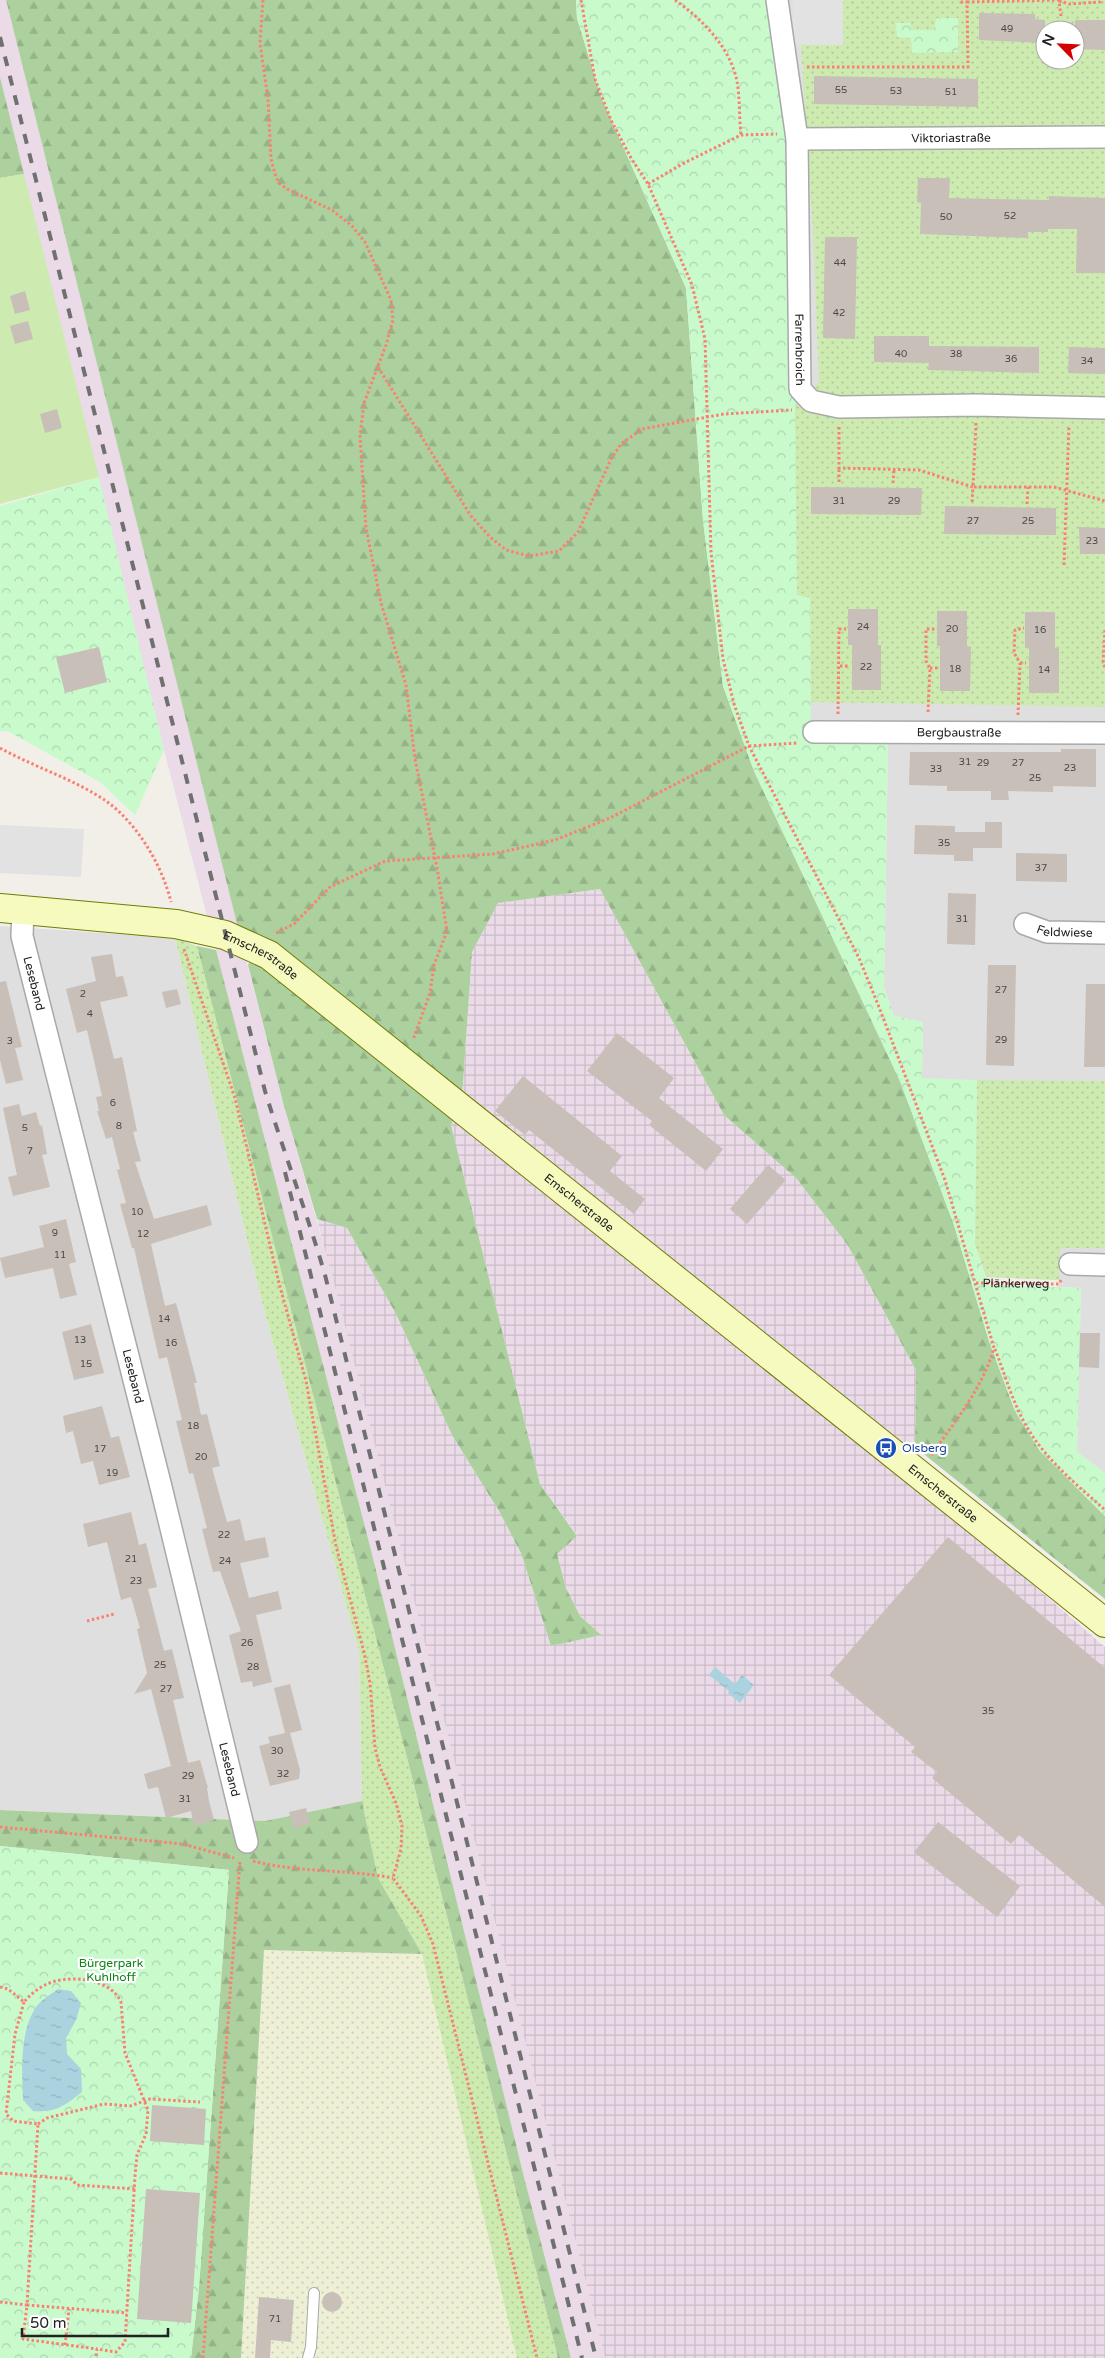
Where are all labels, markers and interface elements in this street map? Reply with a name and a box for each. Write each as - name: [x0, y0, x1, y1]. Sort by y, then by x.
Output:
- north arrow: [1035, 20, 1085, 70]
- house number: 49: [1001, 23, 1013, 35]
- text: N: [1039, 31, 1059, 49]
- house number: 55: [835, 84, 847, 96]
- house number: 53: [890, 85, 902, 97]
- house number: 51: [945, 86, 957, 98]
- street label: Viktoriastraße: [911, 131, 991, 145]
- house number: 52: [1004, 210, 1016, 222]
- house number: 50: [940, 211, 952, 223]
- house number: 44: [834, 257, 846, 269]
- house number: 42: [833, 307, 845, 319]
- street label: Farrenbroich: [792, 313, 807, 386]
- house number: 40: [895, 348, 907, 360]
- house number: 38: [950, 348, 962, 360]
- house number: 36: [1005, 353, 1017, 365]
- house number: 34: [1081, 355, 1093, 367]
- house number: 31: [833, 495, 845, 507]
- house number: 29: [888, 495, 900, 507]
- house number: 27: [967, 515, 979, 527]
- house number: 25: [1022, 515, 1034, 527]
- house number: 23: [1086, 535, 1098, 547]
- house number: 24: [857, 621, 869, 633]
- house number: 20: [946, 623, 958, 635]
- house number: 16: [1034, 624, 1046, 636]
- house number: 22: [860, 661, 872, 673]
- house number: 18: [949, 663, 961, 675]
- house number: 14: [1038, 664, 1050, 676]
- street label: Bergbaustraße: [917, 725, 1001, 740]
- house number: 31: [959, 756, 971, 768]
- house number: 29: [977, 757, 989, 769]
- house number: 27: [1012, 757, 1024, 769]
- house number: 23: [1064, 762, 1076, 774]
- house number: 33: [930, 763, 942, 775]
- house number: 25: [1029, 772, 1041, 784]
- house number: 35: [938, 837, 950, 849]
- house number: 37: [1035, 862, 1047, 874]
- house number: 31: [956, 913, 968, 925]
- street label: Feldwiese: [1035, 922, 1093, 940]
- street label: Emscherstraße: [221, 928, 301, 983]
- street label: Leseband: [20, 955, 48, 1012]
- house number: 27: [995, 984, 1007, 996]
- house number: 2: [80, 988, 86, 1000]
- house number: 4: [87, 1008, 93, 1020]
- house number: 29: [995, 1034, 1007, 1046]
- house number: 3: [7, 1035, 13, 1047]
- house number: 6: [110, 1097, 116, 1109]
- house number: 8: [116, 1120, 122, 1132]
- house number: 5: [22, 1122, 28, 1134]
- house number: 7: [27, 1145, 33, 1157]
- street label: Emscherstraße: [541, 1171, 617, 1235]
- house number: 10: [131, 1206, 143, 1218]
- house number: 9: [52, 1227, 58, 1239]
- house number: 12: [137, 1228, 149, 1240]
- house number: 11: [54, 1249, 66, 1261]
- street label: Plänkerweg: [983, 1276, 1049, 1291]
- house number: 14: [158, 1313, 170, 1325]
- house number: 13: [74, 1334, 86, 1346]
- house number: 16: [165, 1337, 177, 1349]
- street label: Leseband: [119, 1348, 147, 1405]
- house number: 15: [80, 1358, 92, 1370]
- house number: 18: [187, 1420, 199, 1432]
- bus stop icon: Olsberg: [874, 1436, 898, 1460]
- place label: Olsberg: [902, 1441, 947, 1455]
- house number: 17: [94, 1443, 106, 1455]
- house number: 20: [195, 1451, 207, 1463]
- street label: Emscherstraße: [905, 1461, 981, 1526]
- house number: 19: [106, 1467, 118, 1479]
- house number: 22: [218, 1529, 230, 1541]
- house number: 21: [125, 1553, 137, 1565]
- house number: 24: [219, 1555, 231, 1567]
- house number: 23: [130, 1575, 142, 1587]
- house number: 26: [241, 1637, 253, 1649]
- house number: 25: [154, 1659, 166, 1671]
- house number: 28: [247, 1661, 259, 1673]
- house number: 27: [160, 1683, 172, 1695]
- house number: 35: [982, 1705, 994, 1717]
- street label: Leseband: [216, 1741, 243, 1798]
- house number: 30: [271, 1745, 283, 1757]
- house number: 32: [277, 1768, 289, 1780]
- house number: 29: [182, 1770, 194, 1782]
- house number: 31: [179, 1793, 191, 1805]
- park label: Bürgerpark Kuhlhoff: [79, 1956, 144, 1984]
- scale bar: [22, 2306, 169, 2338]
- house number: 71: [269, 2313, 281, 2325]
- text: 50 m: [30, 2314, 67, 2332]

